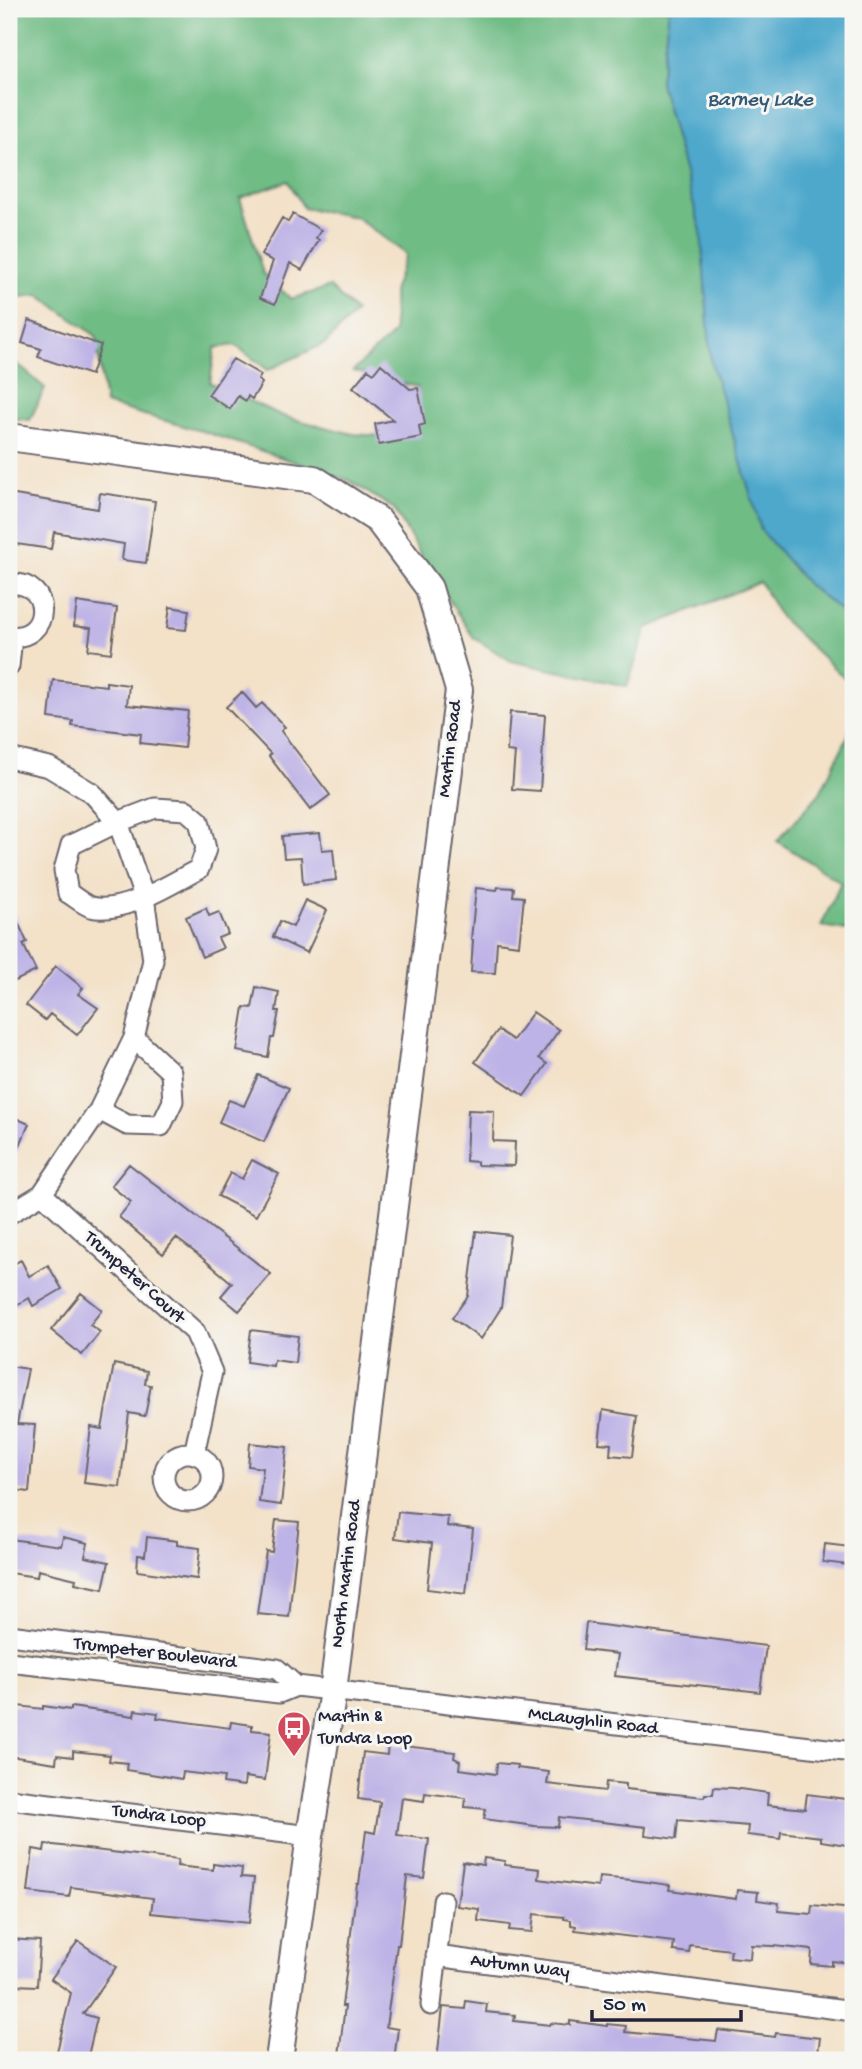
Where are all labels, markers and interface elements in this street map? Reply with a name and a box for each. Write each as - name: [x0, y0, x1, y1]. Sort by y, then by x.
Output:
- water label: Barney Lake: [707, 89, 814, 114]
- street label: Martin Road: [434, 697, 469, 799]
- street label: Trumpeter Court: [78, 1226, 191, 1331]
- street label: North Martin Road: [327, 1497, 368, 1649]
- street label: Trumpeter Boulevard: [71, 1632, 239, 1676]
- street label: McLaughlin Road: [527, 1703, 661, 1742]
- place label: Martin & Tundra Loop: [317, 1706, 413, 1751]
- bus stop icon: Martin & Tundra Loop: [275, 1709, 313, 1758]
- street label: Tundra Loop: [110, 1800, 208, 1834]
- street label: Autumn Way: [469, 1949, 572, 1985]
- scale bar: [592, 1978, 741, 2022]
- text: 50 m: [603, 1994, 646, 2019]

